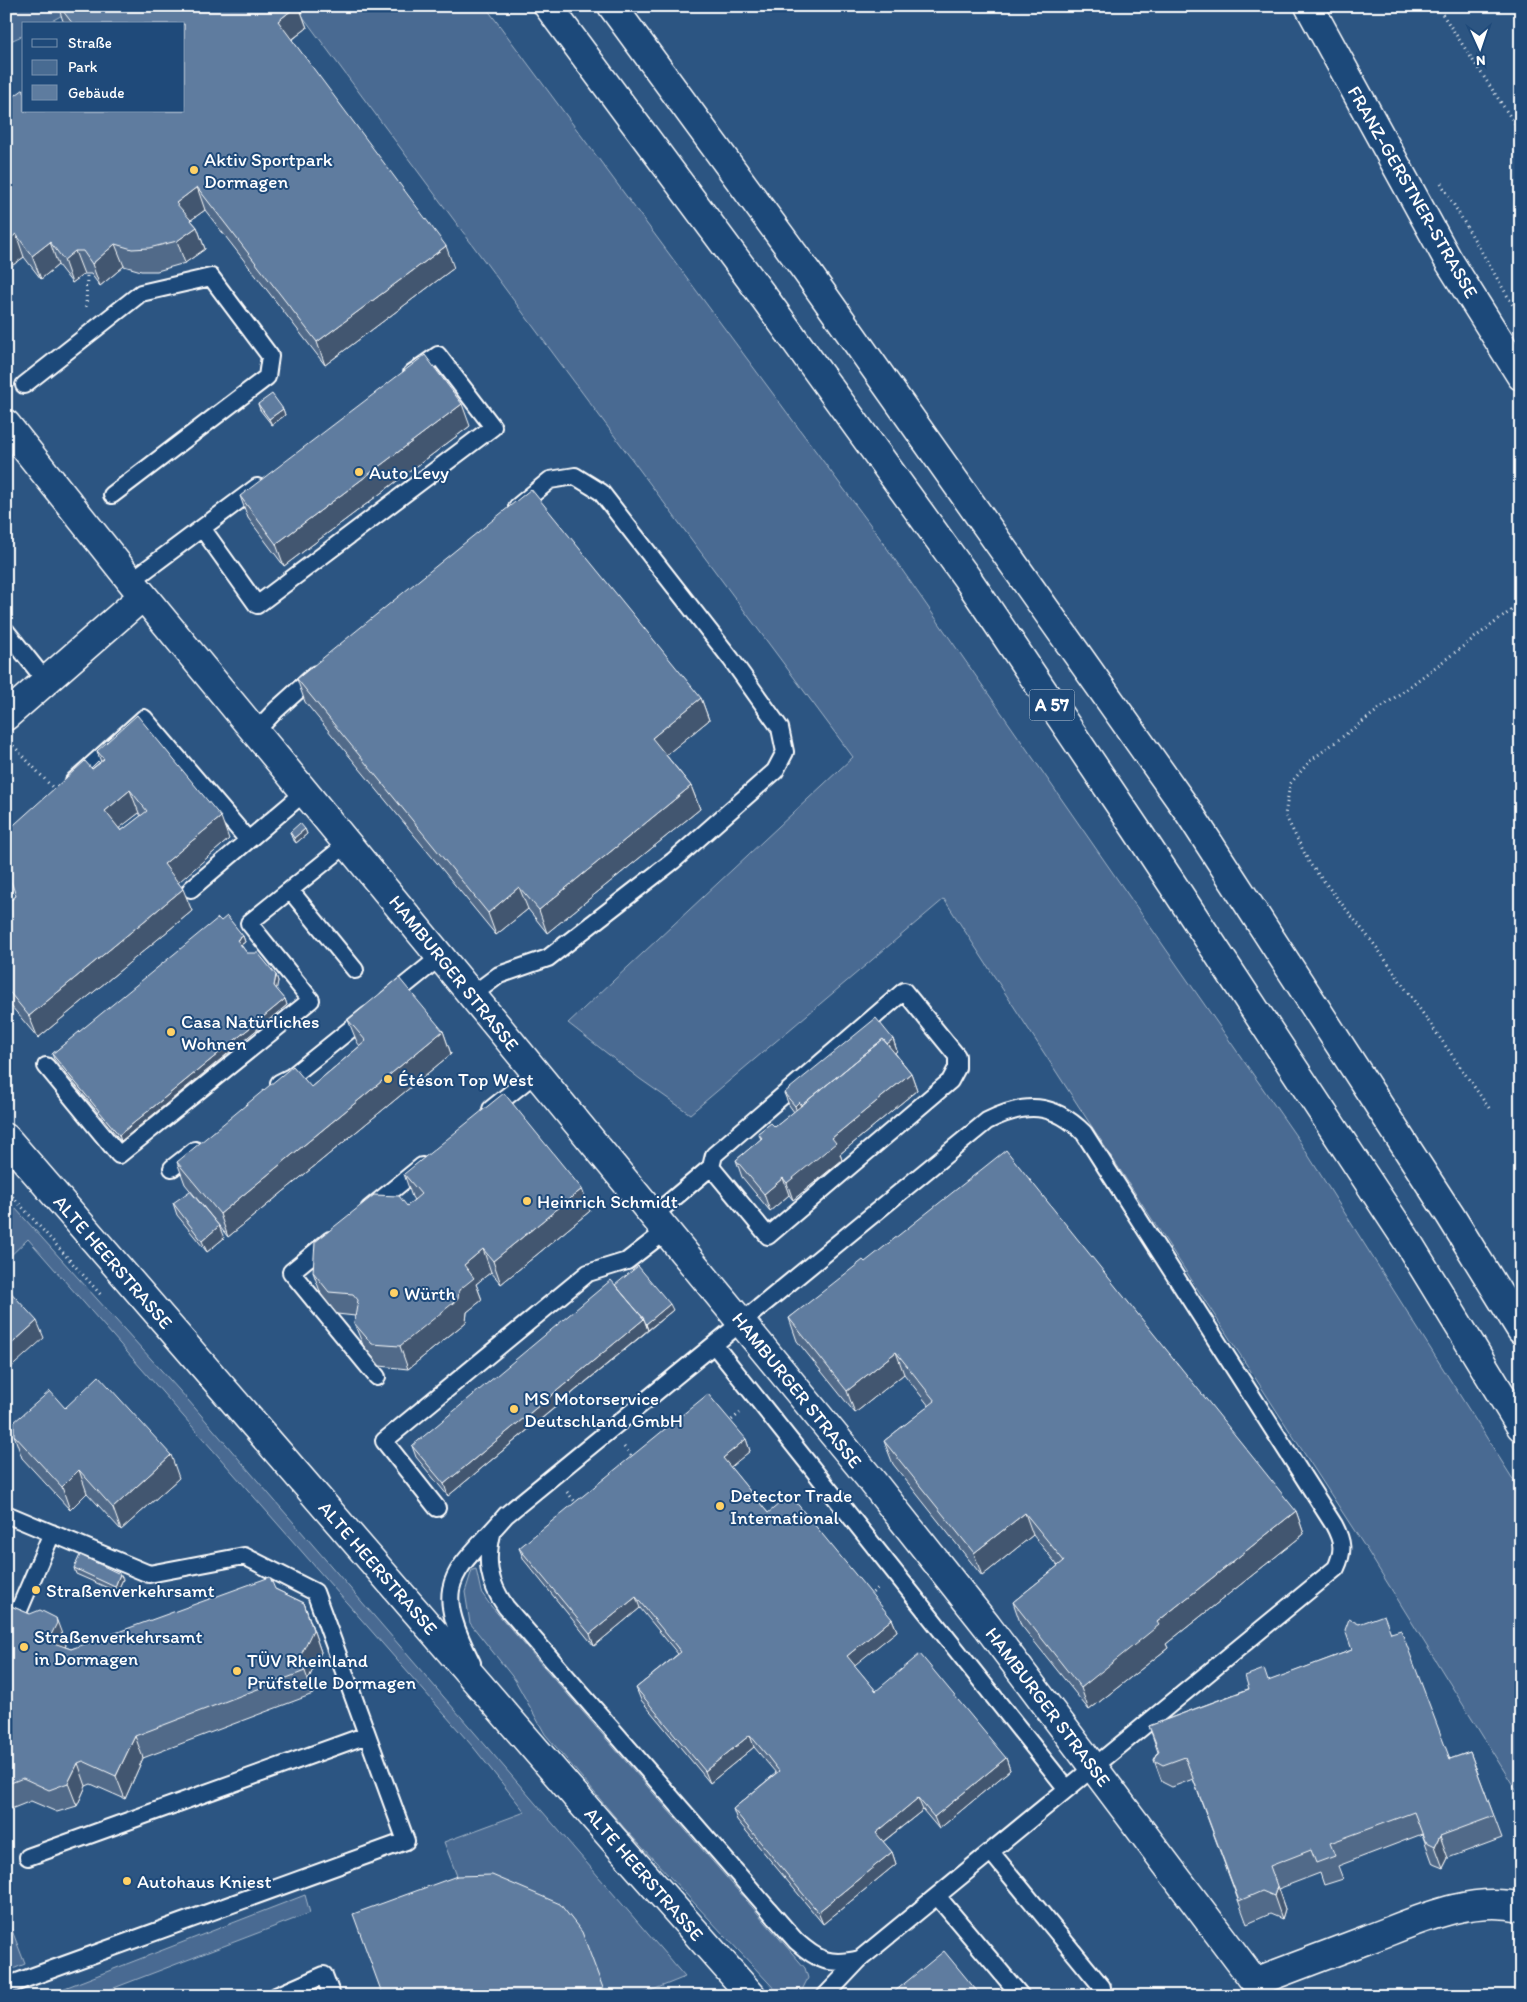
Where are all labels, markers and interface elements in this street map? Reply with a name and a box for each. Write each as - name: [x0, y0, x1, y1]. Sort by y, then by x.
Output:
- legend: [22, 22, 185, 112]
- north arrow: [1454, 22, 1504, 72]
- text: Straße: [68, 34, 112, 52]
- text: N: [1475, 52, 1486, 69]
- text: Park: [68, 58, 98, 76]
- street label: FRANZ-GERSTNER-STRASSE: [1343, 82, 1483, 302]
- text: Gebäude: [68, 84, 125, 102]
- place label: Aktiv Sportpark Dormagen: [204, 148, 333, 193]
- marker: Aktiv Sportpark Dormagen: [188, 164, 200, 176]
- place label: Auto Levy: [369, 461, 449, 484]
- marker: Auto Levy: [353, 466, 365, 478]
- road number: A 57: [1030, 690, 1074, 720]
- street label: HAMBURGER STRASSE: [384, 890, 524, 1056]
- place label: Casa Natürliches Wohnen: [181, 1010, 320, 1055]
- marker: Casa Natürliches Wohnen: [165, 1026, 177, 1038]
- place label: Étéson Top West: [398, 1068, 534, 1091]
- marker: Étéson Top West: [382, 1073, 394, 1085]
- street label: ALTE HEERSTRASSE: [49, 1190, 177, 1334]
- place label: Heinrich Schmidt: [537, 1190, 678, 1213]
- marker: Heinrich Schmidt: [521, 1195, 533, 1207]
- place label: Würth: [404, 1282, 456, 1305]
- marker: Würth: [388, 1287, 400, 1299]
- street label: HAMBURGER STRASSE: [727, 1307, 867, 1473]
- place label: MS Motorservice Deutschland GmbH: [524, 1387, 683, 1432]
- marker: MS Motorservice Deutschland GmbH: [508, 1403, 520, 1415]
- place label: Detector Trade International: [730, 1484, 852, 1529]
- street label: ALTE HEERSTRASSE: [314, 1496, 442, 1640]
- marker: Detector Trade International: [714, 1500, 726, 1512]
- place label: Straßenverkehrsamt: [46, 1579, 215, 1602]
- marker: Straßenverkehrsamt: [30, 1584, 42, 1596]
- street label: HAMBURGER STRASSE: [980, 1623, 1116, 1792]
- place label: Straßenverkehrsamt in Dormagen: [34, 1625, 203, 1670]
- marker: Straßenverkehrsamt in Dormagen: [18, 1641, 30, 1653]
- place label: TÜV Rheinland Prüfstelle Dormagen: [247, 1649, 417, 1694]
- marker: TÜV Rheinland Prüfstelle Dormagen: [231, 1665, 243, 1677]
- street label: ALTE HEERSTRASSE: [580, 1802, 708, 1946]
- place label: Autohaus Kniest: [137, 1870, 272, 1893]
- marker: Autohaus Kniest: [121, 1875, 133, 1887]

